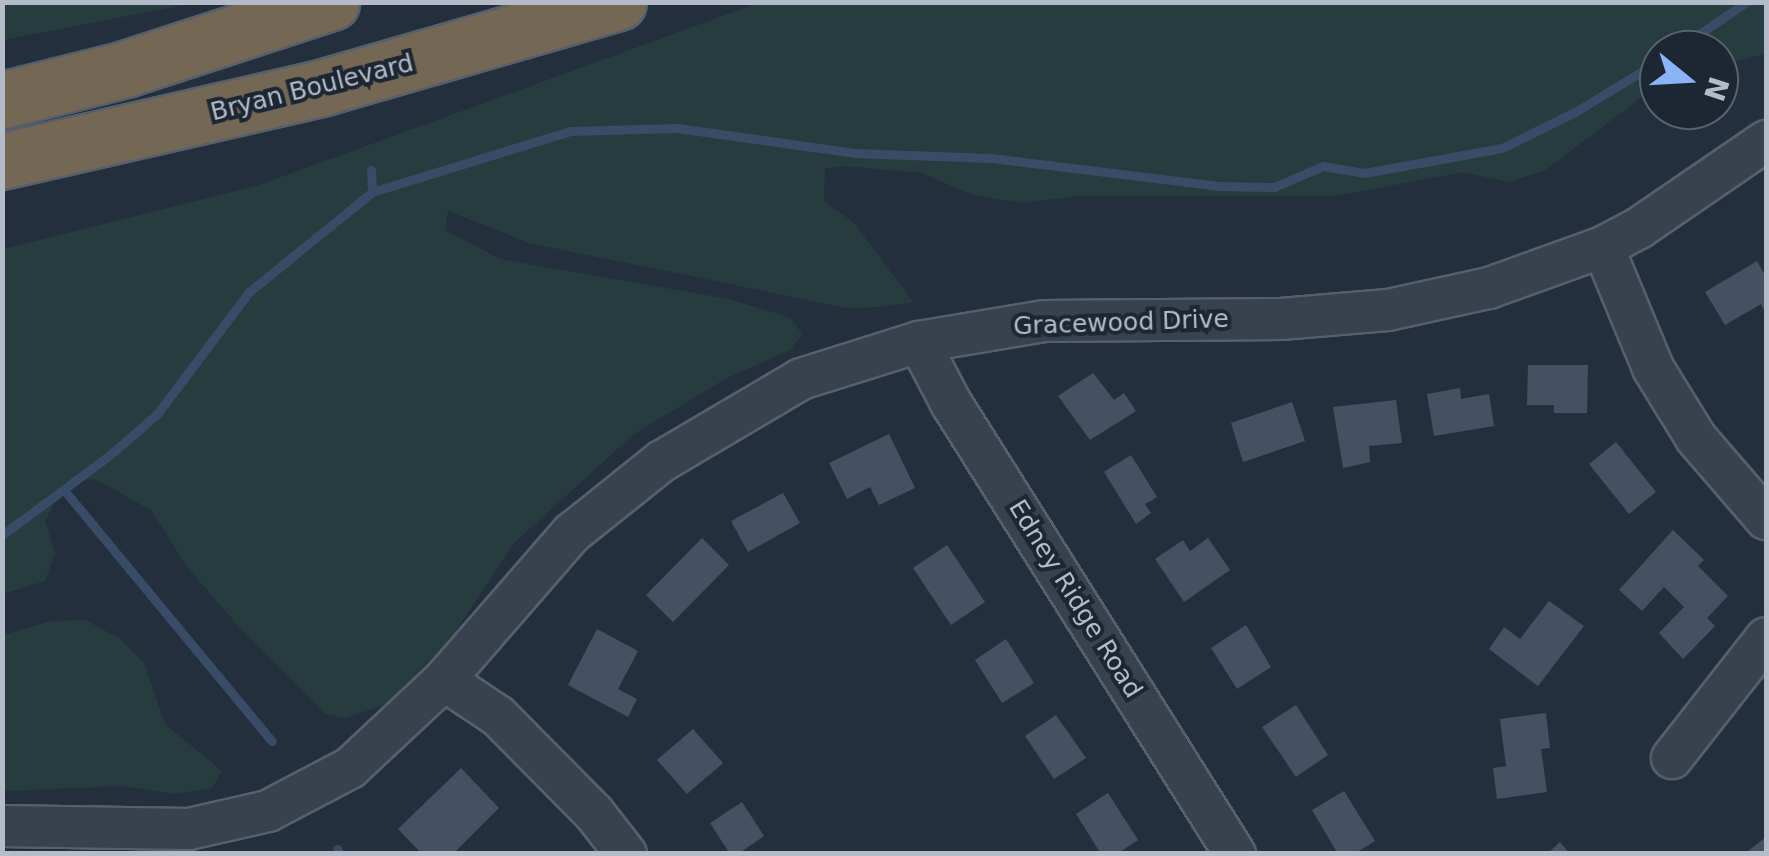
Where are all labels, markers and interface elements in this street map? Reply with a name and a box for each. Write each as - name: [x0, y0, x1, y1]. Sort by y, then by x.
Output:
- north arrow: [1639, 30, 1739, 130]
- street label: Bryan Boulevard: [208, 48, 416, 128]
- text: N: [1697, 73, 1735, 105]
- street label: Gracewood Drive: [1013, 304, 1229, 342]
- street label: Edney Ridge Road: [1002, 494, 1148, 704]

